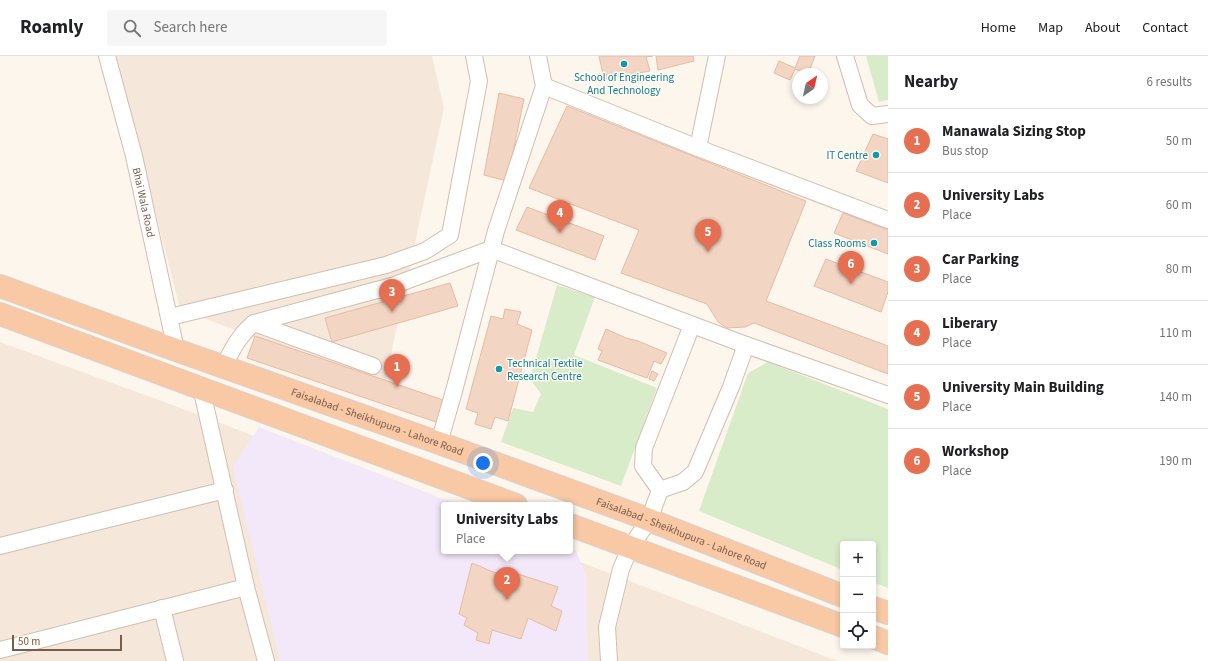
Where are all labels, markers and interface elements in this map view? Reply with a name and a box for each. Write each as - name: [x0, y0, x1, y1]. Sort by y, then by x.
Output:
- search box: [107, 10, 387, 46]
- text: Roamly: [20, 14, 83, 41]
- icon: search: [121, 17, 143, 39]
- text: Search here: [153, 17, 227, 38]
- text: Home: [981, 18, 1016, 38]
- text: Map: [1038, 18, 1063, 38]
- text: About: [1085, 18, 1120, 38]
- text: Contact: [1142, 18, 1188, 38]
- marker: School of Engineering And Technology: [619, 59, 629, 69]
- north arrow: [792, 68, 828, 104]
- place label: School of Engineering And Technology: [574, 70, 675, 98]
- text: Nearby: [904, 70, 958, 94]
- text: 6 results: [1147, 73, 1192, 91]
- text: Manawala Sizing Stop: [942, 121, 1086, 142]
- text: 1: [914, 132, 920, 150]
- text: 50 m: [1166, 132, 1192, 150]
- text: Bus stop: [942, 142, 988, 160]
- place label: IT Centre: [826, 148, 869, 163]
- marker: IT Centre: [871, 150, 881, 160]
- street label: Bhai Wala Road: [129, 166, 158, 239]
- text: University Labs: [942, 185, 1044, 206]
- text: 2: [914, 196, 920, 214]
- text: 60 m: [1166, 196, 1192, 214]
- pin: 4: [547, 200, 573, 233]
- text: Place: [942, 206, 971, 224]
- pin: 5: [695, 219, 721, 252]
- place label: Class Rooms: [808, 236, 866, 251]
- marker: Class Rooms: [869, 238, 879, 248]
- text: Car Parking: [942, 249, 1019, 270]
- pin: 6: [838, 251, 864, 284]
- text: 3: [914, 260, 920, 278]
- text: 80 m: [1166, 260, 1192, 278]
- text: Place: [942, 270, 971, 288]
- pin: 3: [379, 279, 405, 312]
- text: Liberary: [942, 313, 998, 334]
- text: 4: [914, 324, 920, 342]
- text: 110 m: [1159, 324, 1192, 342]
- text: Place: [942, 334, 971, 352]
- pin: 1: [384, 354, 410, 387]
- place label: Technical Textile Research Centre: [507, 356, 583, 384]
- marker: Technical Textile Research Centre: [494, 364, 504, 374]
- text: University Main Building: [942, 377, 1104, 398]
- street label: Faisalabad - Sheikhupura - Lahore Road: [289, 384, 465, 459]
- text: 5: [914, 388, 920, 406]
- text: 140 m: [1159, 388, 1192, 406]
- text: Place: [942, 398, 971, 416]
- text: Workshop: [942, 441, 1009, 462]
- text: 6: [914, 452, 920, 470]
- text: 190 m: [1159, 452, 1192, 470]
- your location: [473, 453, 493, 473]
- text: Place: [942, 462, 971, 480]
- street label: Faisalabad - Sheikhupura - Lahore Road: [594, 494, 769, 573]
- popup: [441, 502, 573, 554]
- text: University Labs: [456, 509, 558, 530]
- text: Place: [456, 530, 485, 548]
- map controls: [840, 541, 876, 649]
- button: +: [840, 541, 876, 577]
- pin: 2: [494, 567, 520, 600]
- button: −: [840, 577, 876, 613]
- button: locate: [840, 613, 876, 649]
- scale bar: [12, 633, 122, 652]
- text: 50 m: [18, 634, 40, 649]

